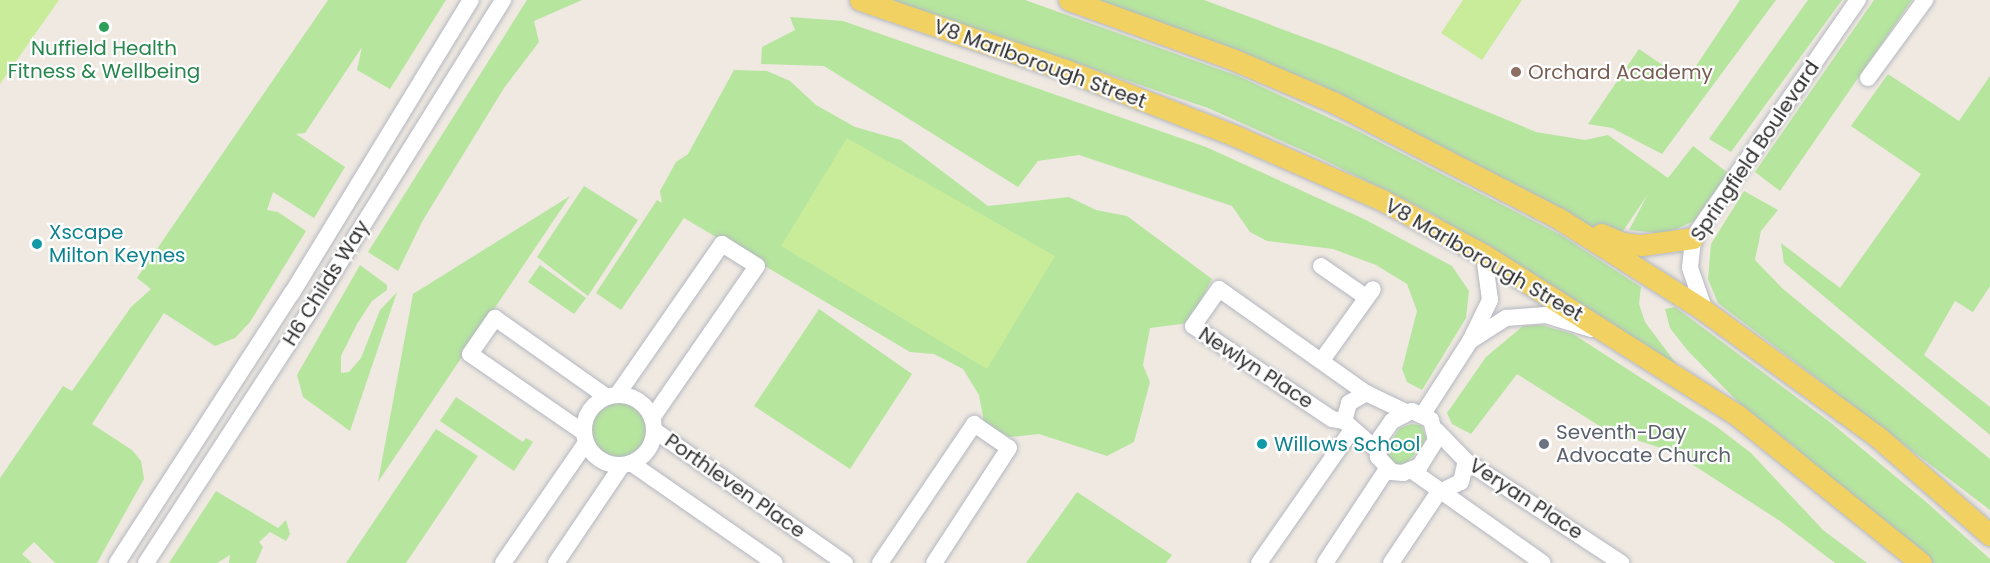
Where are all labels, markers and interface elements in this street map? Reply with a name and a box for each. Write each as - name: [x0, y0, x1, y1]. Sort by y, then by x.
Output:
- street label: V8 Marlborough Street: [931, 14, 1149, 114]
- marker: Nuffield Health Fitness & Wellbeing: [97, 20, 111, 34]
- place label: Nuffield Health Fitness & Wellbeing: [8, 36, 200, 83]
- street label: Springfield Boulevard: [1686, 56, 1824, 246]
- place label: Orchard Academy: [1528, 60, 1713, 84]
- marker: Orchard Academy: [1509, 65, 1523, 79]
- street label: V8 Marlborough Street: [1381, 194, 1587, 326]
- street label: H6 Childs Way: [278, 216, 374, 350]
- place label: Xscape Milton Keynes: [49, 220, 186, 267]
- marker: Xscape Milton Keynes: [30, 237, 44, 251]
- street label: Newlyn Place: [1194, 322, 1318, 414]
- place label: Seventh-Day Advocate Church: [1556, 420, 1731, 467]
- street label: Porthleven Place: [660, 429, 810, 543]
- place label: Willows School: [1274, 432, 1420, 456]
- marker: Willows School: [1255, 437, 1269, 451]
- marker: Seventh-Day Advocate Church: [1537, 437, 1551, 451]
- street label: Veryan Place: [1465, 453, 1587, 545]

